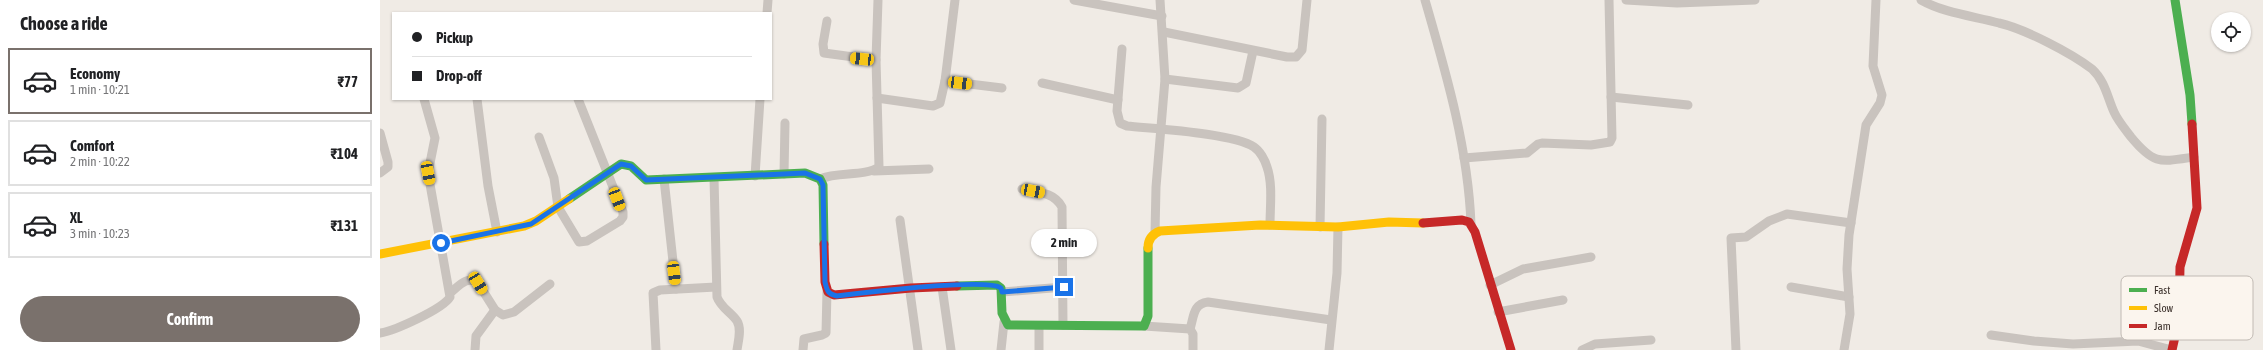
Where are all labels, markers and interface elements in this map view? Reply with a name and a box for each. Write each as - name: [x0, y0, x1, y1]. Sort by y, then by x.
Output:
- map controls: [2211, 12, 2251, 52]
- button: locate: [2211, 12, 2251, 52]
- text: Choose a ride: [20, 13, 108, 34]
- text: Pickup: [436, 29, 473, 46]
- car: [849, 52, 875, 66]
- icon: car: [22, 63, 58, 99]
- text: Economy: [70, 65, 120, 82]
- text: Drop-off: [436, 67, 482, 84]
- text: ₹77: [337, 73, 358, 90]
- car: [947, 76, 973, 90]
- text: 1 min · 10:21: [70, 82, 130, 97]
- icon: car: [22, 135, 58, 171]
- text: Comfort: [70, 137, 114, 154]
- text: ₹104: [330, 145, 358, 162]
- text: 2 min · 10:22: [70, 154, 130, 169]
- car: [420, 160, 436, 186]
- car: [1020, 183, 1046, 199]
- car: [607, 186, 627, 212]
- icon: car: [22, 207, 58, 243]
- text: XL: [70, 209, 83, 226]
- text: ₹131: [330, 217, 358, 234]
- text: 3 min · 10:23: [70, 226, 130, 241]
- callout: 2 min: [1031, 229, 1097, 257]
- route start: [432, 234, 450, 252]
- text: 2 min: [1051, 235, 1077, 250]
- car: [667, 260, 681, 286]
- car: [467, 270, 489, 296]
- legend: [2121, 276, 2253, 340]
- route end: [1055, 278, 1073, 296]
- text: Fast: [2154, 284, 2170, 296]
- button: Confirm: [20, 296, 360, 342]
- text: Slow: [2154, 302, 2173, 314]
- text: Jam: [2154, 320, 2171, 332]

